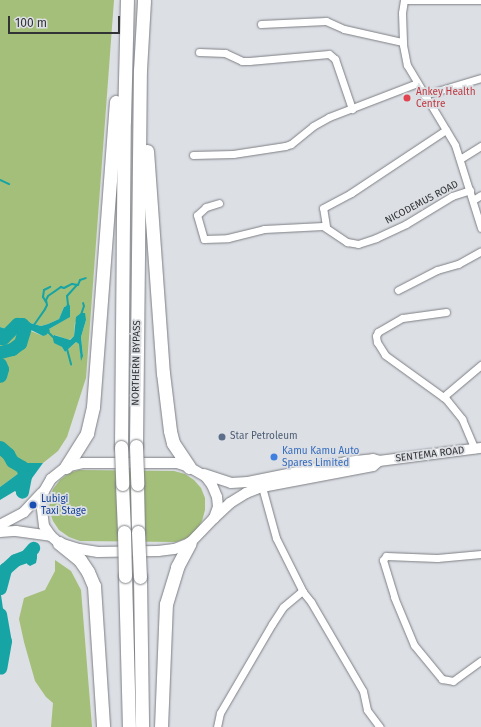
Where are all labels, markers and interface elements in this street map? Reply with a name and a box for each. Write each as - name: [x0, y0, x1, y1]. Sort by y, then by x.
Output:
- scale bar: [10, 8, 122, 34]
- text: 100 m: [15, 16, 47, 30]
- place label: Ankey Health Centre: [416, 86, 475, 110]
- marker: Ankey Health Centre: [401, 92, 413, 104]
- street label: NICODEMUS ROAD: [383, 179, 461, 227]
- street label: NORTHERN BYPASS: [130, 320, 144, 406]
- place label: Star Petroleum: [230, 431, 298, 443]
- marker: Star Petroleum: [217, 432, 227, 442]
- place label: Kamu Kamu Auto Spares Limited: [282, 445, 359, 468]
- street label: SENTEMA ROAD: [395, 445, 465, 465]
- marker: Kamu Kamu Auto Spares Limited: [269, 452, 279, 462]
- place label: Lubigi Taxi Stage: [41, 493, 86, 516]
- marker: Lubigi Taxi Stage: [28, 500, 38, 510]

